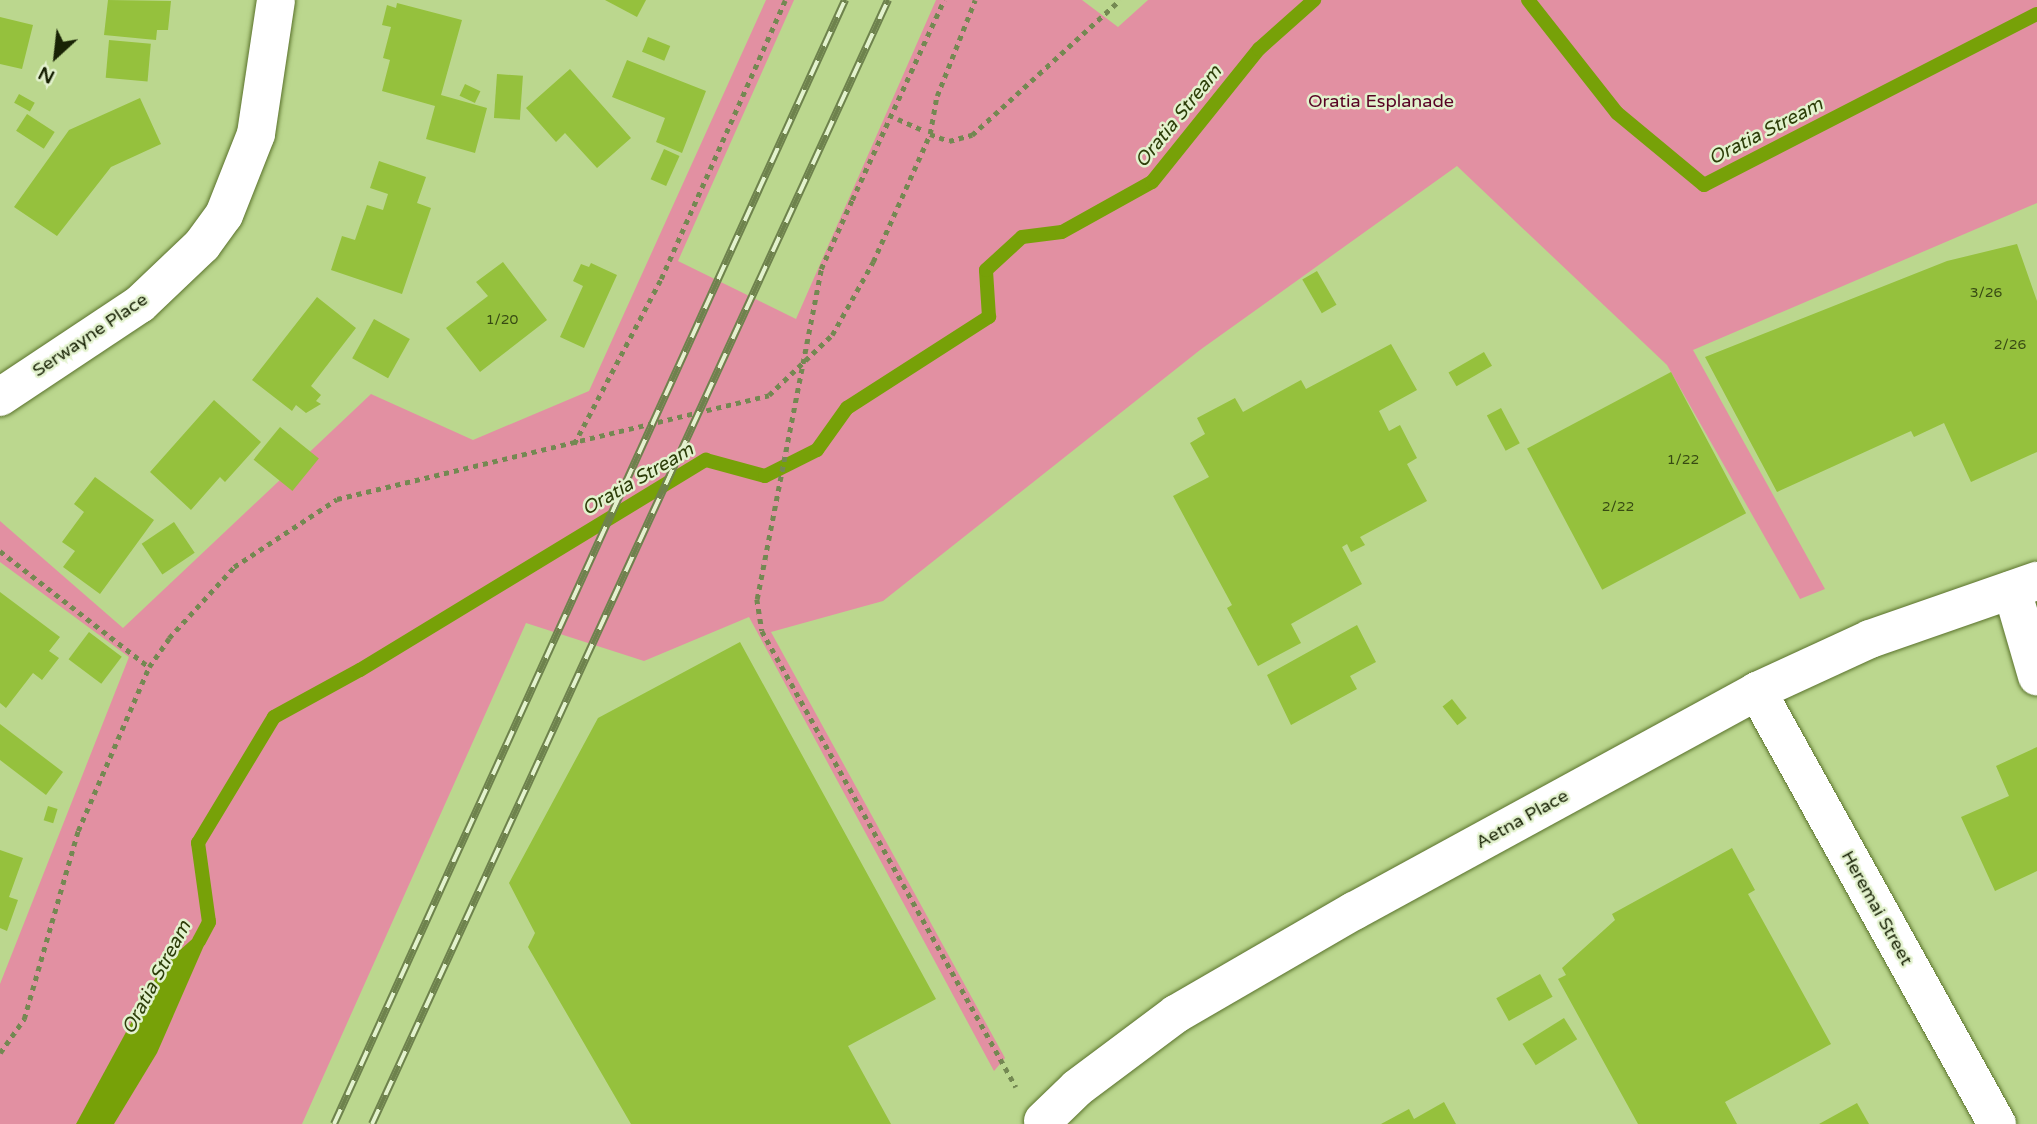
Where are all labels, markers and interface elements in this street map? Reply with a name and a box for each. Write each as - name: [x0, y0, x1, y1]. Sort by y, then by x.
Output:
- north arrow: [21, 21, 91, 91]
- text: N: [35, 61, 58, 88]
- water label: Oratia Stream: [1131, 61, 1227, 173]
- park label: Oratia Esplanade: [1308, 90, 1454, 112]
- water label: Oratia Stream: [1705, 93, 1827, 171]
- house number: 3/26: [1970, 285, 2002, 301]
- street label: Serwayne Place: [28, 289, 152, 381]
- house number: 1/20: [486, 312, 518, 328]
- house number: 2/26: [1994, 337, 2026, 353]
- water label: Oratia Stream: [578, 439, 698, 521]
- house number: 1/22: [1667, 452, 1699, 468]
- house number: 2/22: [1602, 499, 1634, 515]
- street label: Aetna Place: [1472, 785, 1572, 853]
- street label: Heremai Street: [1837, 847, 1917, 969]
- water label: Oratia Stream: [118, 917, 196, 1039]

